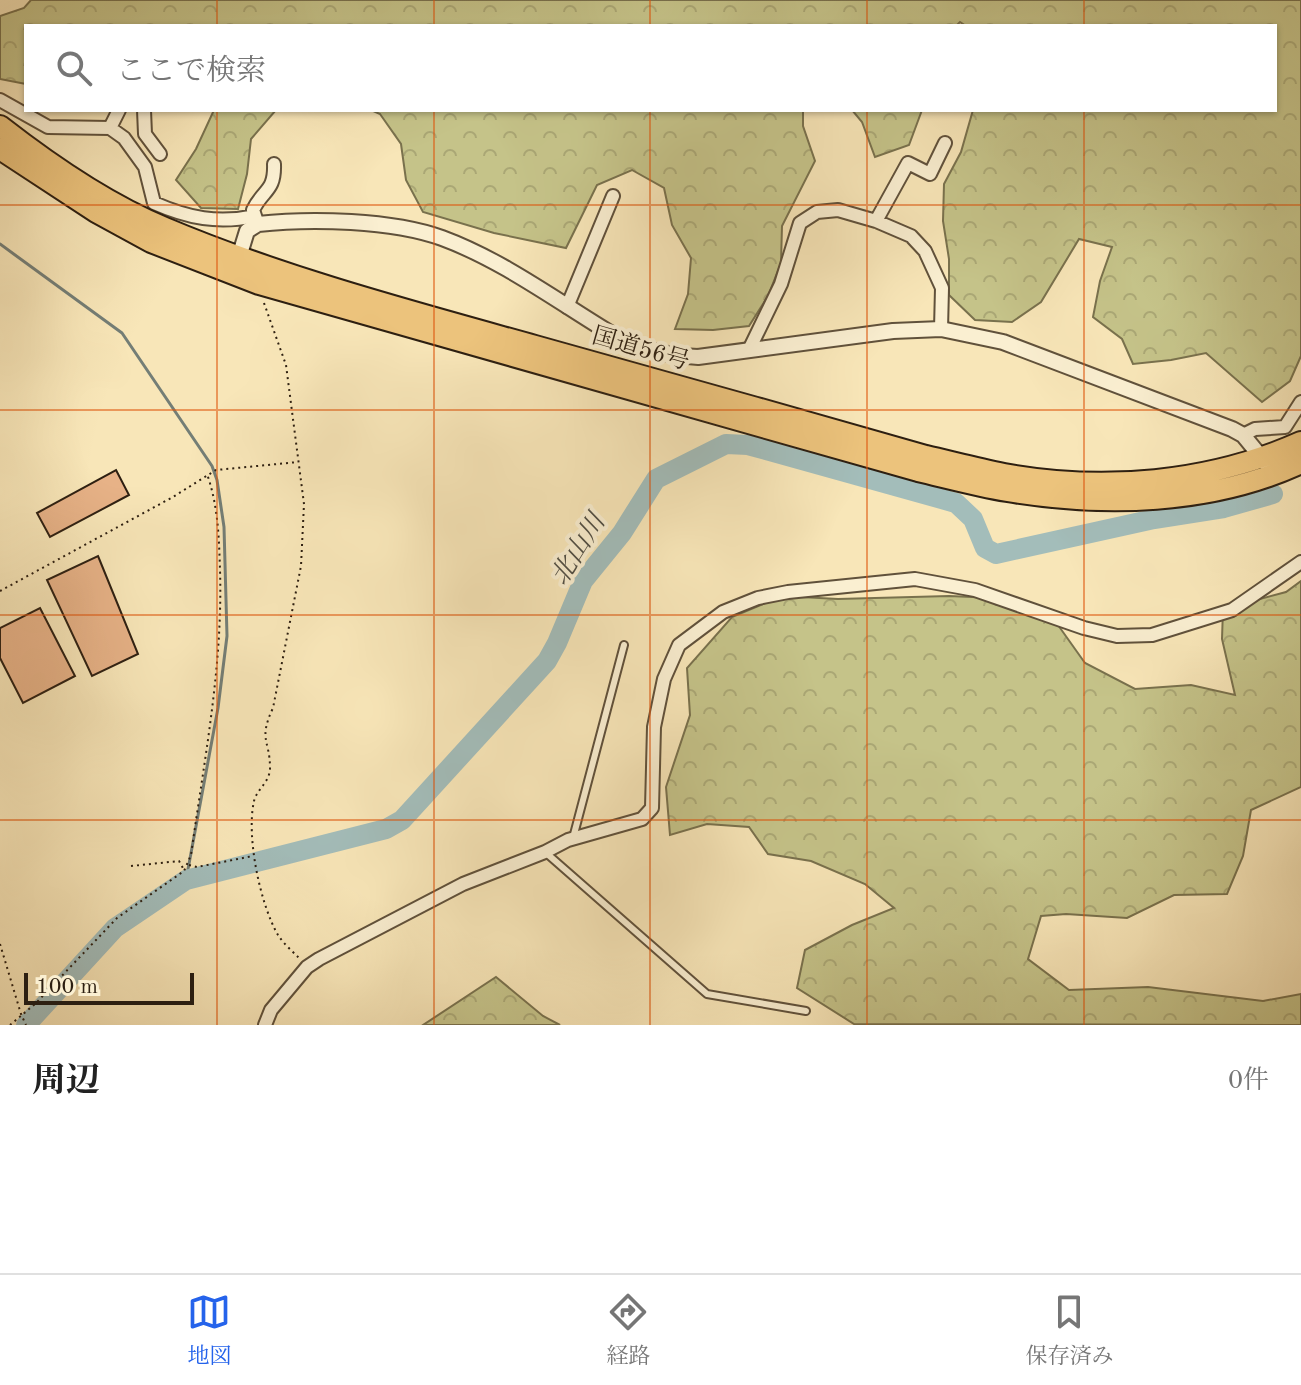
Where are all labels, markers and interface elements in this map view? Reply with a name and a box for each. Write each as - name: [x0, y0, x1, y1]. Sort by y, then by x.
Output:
- search box: [24, 24, 1277, 112]
- icon: search: [52, 46, 96, 90]
- text: ここで検索: [116, 57, 266, 87]
- street label: 国道56号: [589, 322, 693, 375]
- water label: 北山川: [545, 506, 612, 590]
- scale bar: [24, 969, 194, 1005]
- text: 100 m: [36, 976, 98, 998]
- text: 周辺: [32, 1065, 100, 1099]
- text: 0件: [1228, 1068, 1269, 1094]
- tab: 地図: [187, 1290, 232, 1371]
- tab: 経路: [606, 1290, 651, 1371]
- tab: 保存済み: [1025, 1290, 1114, 1371]

